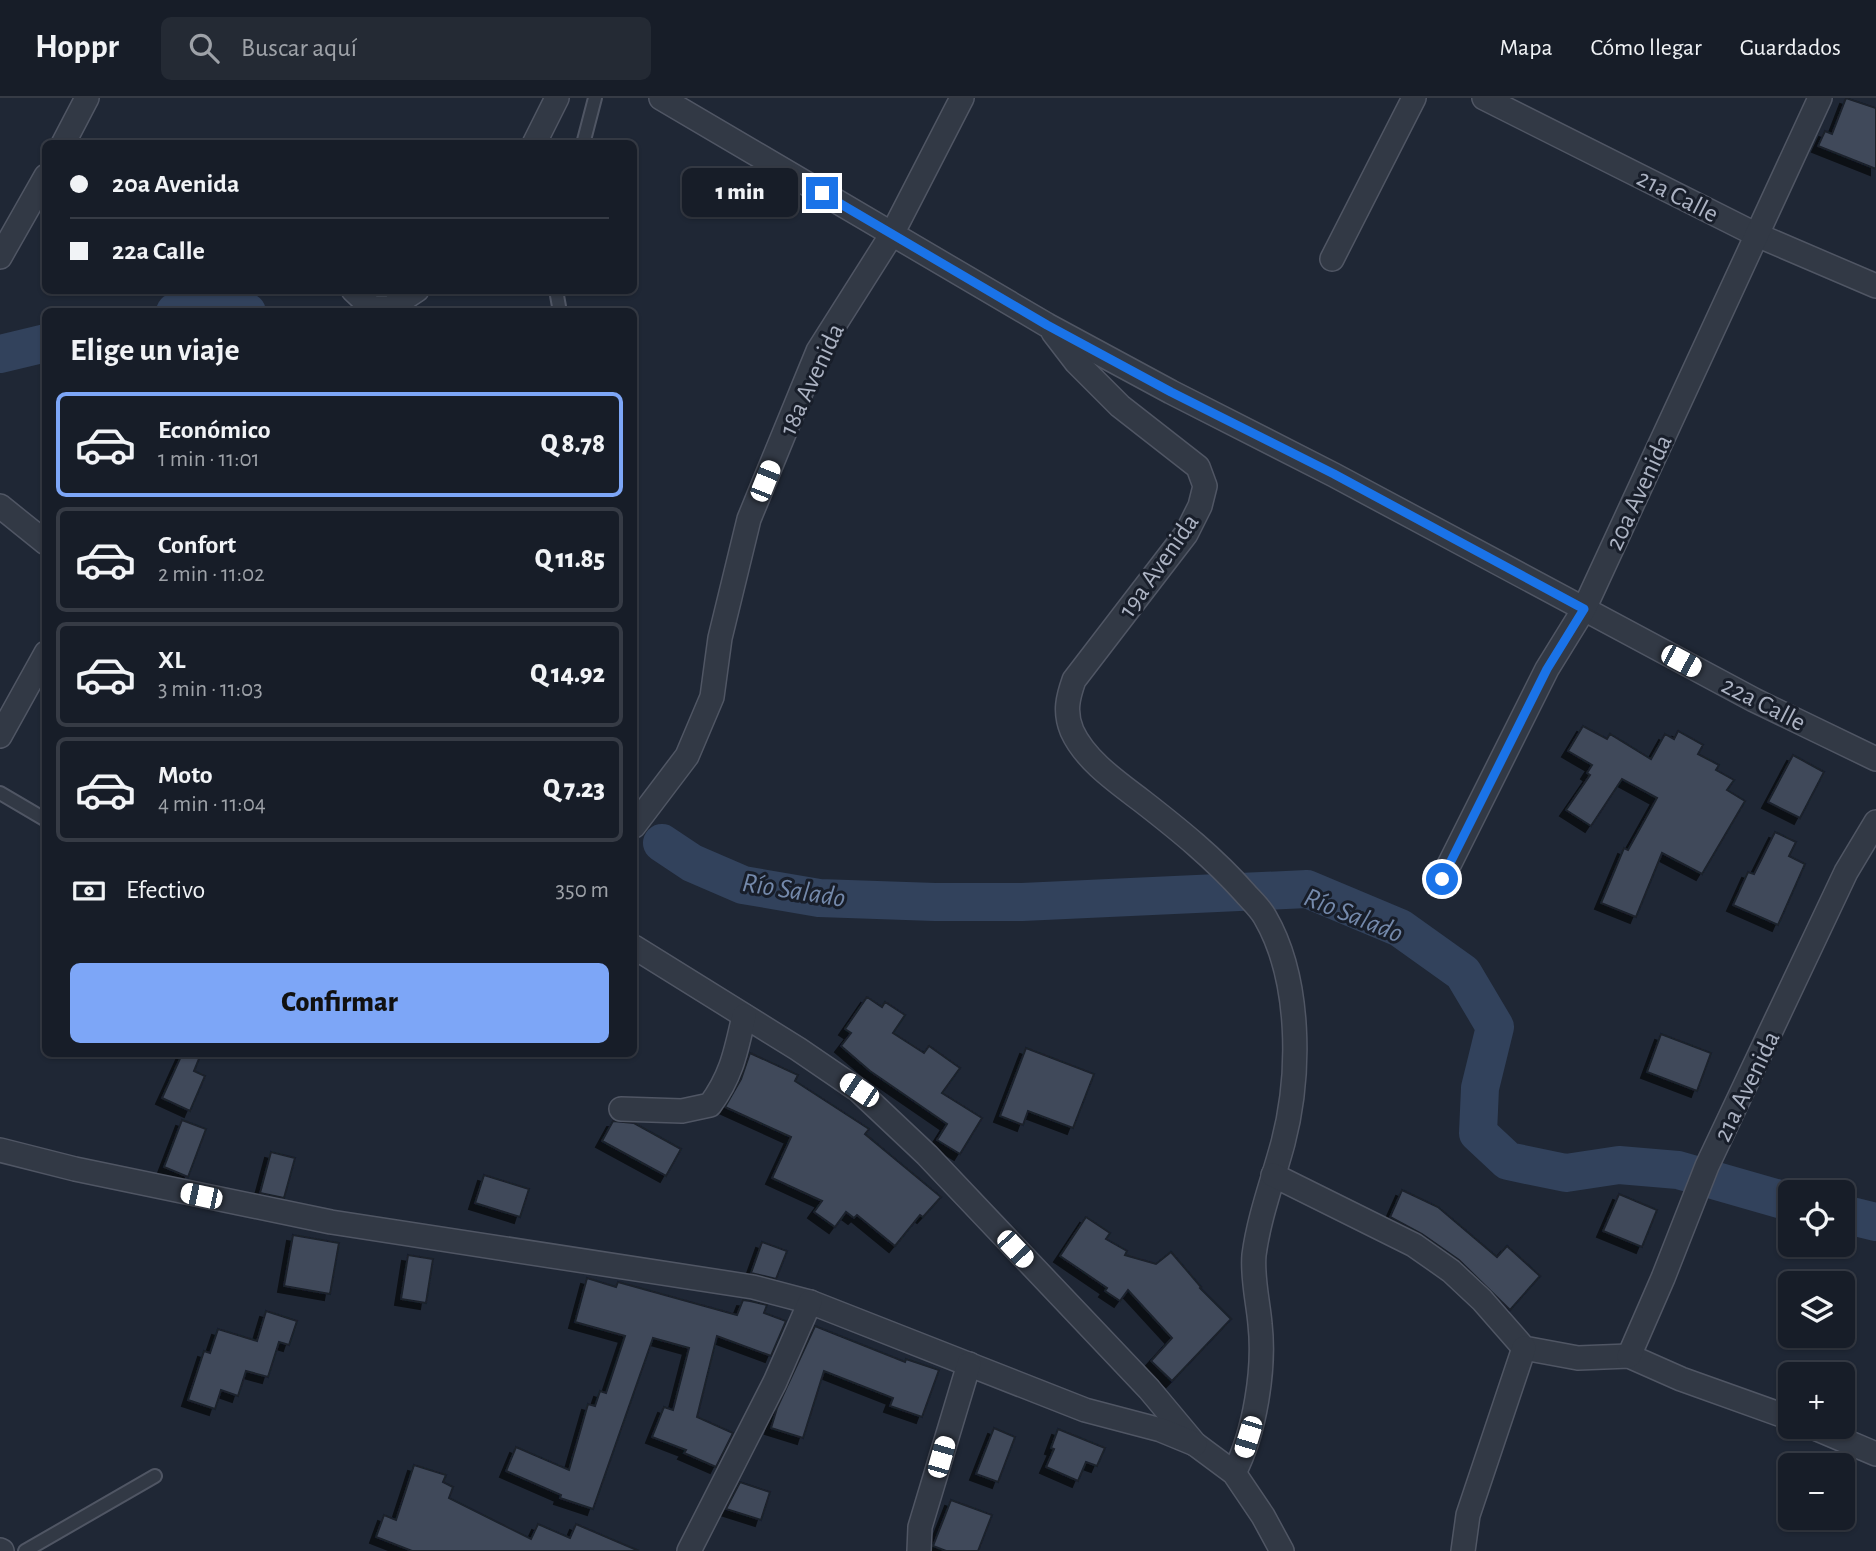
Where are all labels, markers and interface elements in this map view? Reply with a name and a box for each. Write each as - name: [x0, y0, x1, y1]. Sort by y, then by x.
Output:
- search box: [161, 17, 651, 80]
- icon: search: [185, 29, 223, 67]
- text: Hoppr: [35, 31, 119, 64]
- text: Buscar aquí: [241, 35, 357, 61]
- text: Mapa: [1499, 36, 1553, 60]
- text: Cómo llegar: [1591, 36, 1702, 60]
- text: Guardados: [1740, 36, 1841, 60]
- street label: 21a Calle: [1633, 164, 1722, 227]
- callout: 1 min: [682, 168, 798, 217]
- text: 20a Avenida: [112, 171, 239, 197]
- route end: [806, 177, 838, 209]
- text: 1 min: [716, 181, 764, 204]
- text: 22a Calle: [112, 238, 205, 264]
- street label: 18a Avenida: [775, 320, 849, 439]
- text: Elige un viaje: [70, 334, 240, 366]
- icon: car: [74, 413, 137, 476]
- text: Económico: [158, 417, 271, 443]
- text: Q 8.78: [541, 431, 605, 457]
- street label: 20a Avenida: [1601, 431, 1677, 554]
- text: 1 min · 11:01: [158, 448, 260, 471]
- car: [748, 458, 783, 504]
- street label: 19a Avenida: [1114, 509, 1204, 622]
- icon: car: [74, 528, 137, 591]
- text: Confort: [158, 532, 236, 558]
- text: Q 11.85: [535, 546, 605, 572]
- text: 2 min · 11:02: [158, 563, 265, 586]
- car: [1658, 642, 1705, 680]
- icon: car: [74, 643, 137, 706]
- text: XL: [158, 647, 185, 673]
- text: Q 14.92: [530, 661, 605, 687]
- street label: 22a Calle: [1717, 672, 1810, 736]
- text: 3 min · 11:03: [158, 678, 263, 701]
- icon: car: [74, 758, 137, 821]
- text: Moto: [158, 762, 213, 788]
- text: Q 7.23: [543, 776, 605, 802]
- text: 4 min · 11:04: [158, 793, 266, 816]
- route start: [1426, 863, 1458, 895]
- water label: Río Salado: [740, 869, 847, 913]
- icon: cash: [70, 872, 108, 910]
- text: Efectivo: [126, 877, 205, 903]
- text: 350 m: [556, 879, 609, 902]
- water label: Río Salado: [1300, 883, 1407, 948]
- button: Confirmar: [70, 963, 609, 1043]
- street label: 21a Avenida: [1709, 1027, 1785, 1146]
- car: [836, 1070, 883, 1110]
- map controls: [1778, 1180, 1855, 1530]
- button: locate: [1778, 1180, 1855, 1257]
- car: [179, 1181, 224, 1211]
- car: [993, 1226, 1038, 1272]
- button: layers: [1778, 1271, 1855, 1348]
- button: +: [1778, 1362, 1855, 1439]
- car: [1232, 1414, 1265, 1460]
- car: [926, 1434, 957, 1480]
- button: −: [1778, 1453, 1855, 1530]

